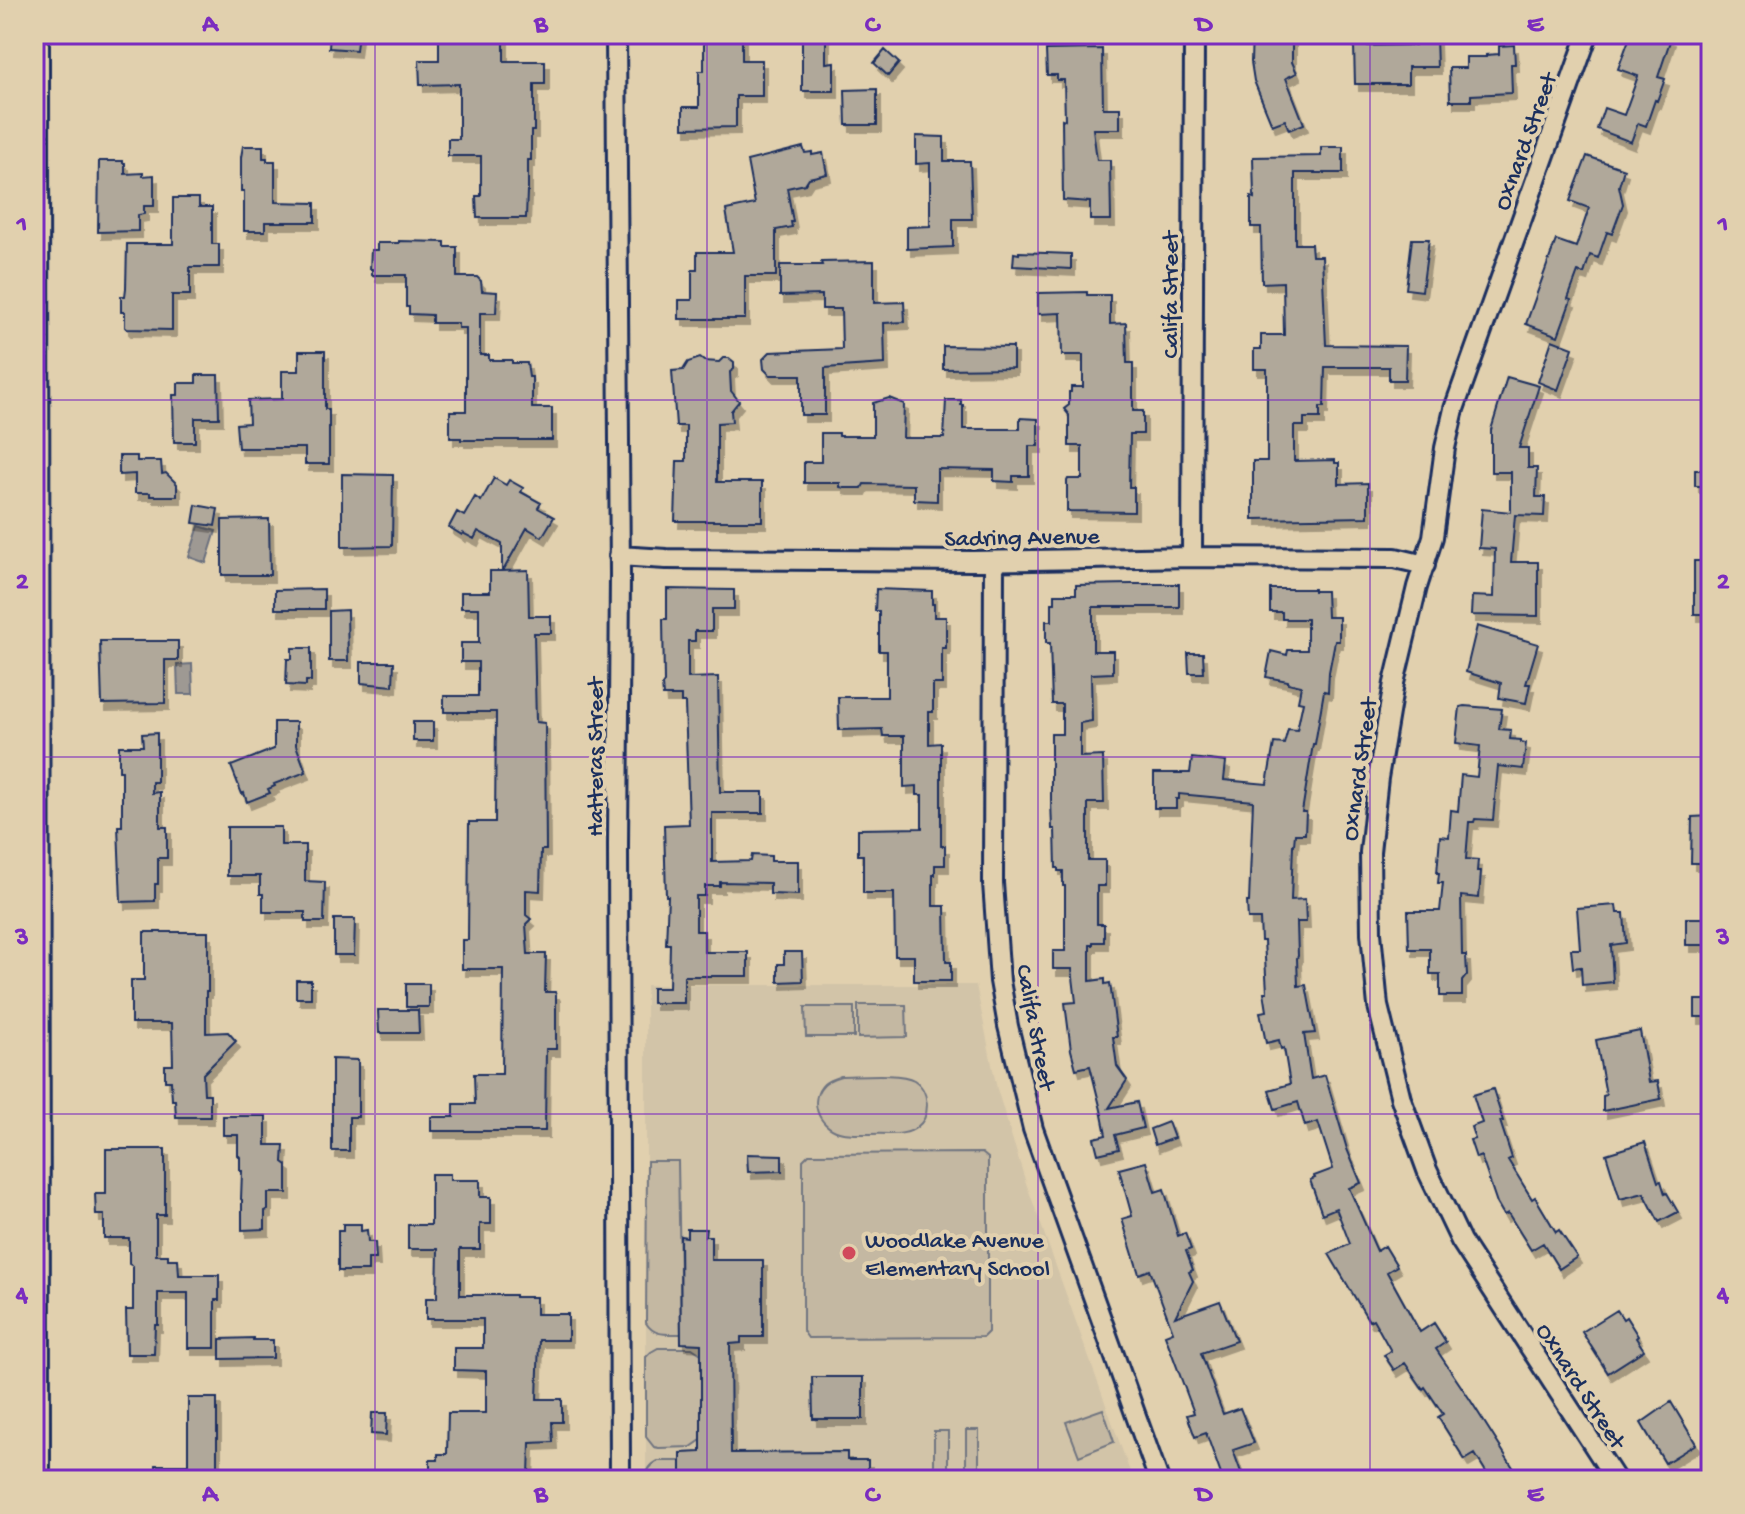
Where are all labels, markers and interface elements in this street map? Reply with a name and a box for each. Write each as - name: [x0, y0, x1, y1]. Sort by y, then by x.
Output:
- text: A: [201, 11, 219, 42]
- text: B: [533, 11, 549, 42]
- text: C: [865, 11, 882, 42]
- text: D: [1194, 11, 1214, 42]
- text: E: [1527, 11, 1545, 42]
- street label: Oxnard Street: [1489, 67, 1566, 215]
- text: 1: [16, 211, 27, 242]
- text: 1: [1717, 211, 1728, 242]
- street label: Califa Street: [1158, 229, 1187, 359]
- street label: Sadring Avenue: [944, 524, 1100, 555]
- text: 2: [16, 568, 29, 599]
- text: 2: [1717, 568, 1730, 599]
- street label: Hatteras Street: [583, 675, 612, 837]
- street label: Oxnard Street: [1337, 694, 1386, 843]
- text: 3: [14, 924, 29, 955]
- text: 3: [1715, 924, 1730, 955]
- street label: Califa Street: [1007, 962, 1060, 1095]
- place label: Woodlake Avenue Elementary School: [865, 1228, 1050, 1285]
- marker: Woodlake Avenue Elementary School: [840, 1244, 858, 1262]
- text: 4: [15, 1281, 29, 1312]
- text: 4: [1716, 1281, 1730, 1312]
- street label: Oxnard Street: [1528, 1319, 1632, 1457]
- text: A: [201, 1481, 219, 1512]
- text: B: [533, 1481, 549, 1512]
- text: C: [865, 1481, 882, 1512]
- text: D: [1194, 1481, 1214, 1512]
- text: E: [1527, 1481, 1545, 1512]

